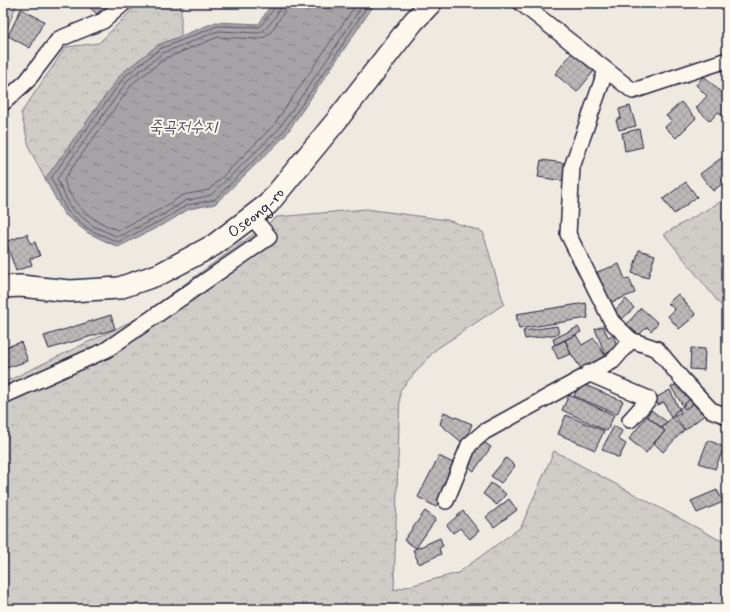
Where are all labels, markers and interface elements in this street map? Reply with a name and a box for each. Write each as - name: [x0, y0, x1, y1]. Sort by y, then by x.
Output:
- water label: 죽곡저수지: [149, 116, 220, 138]
- street label: Oseong-ro: [224, 183, 290, 243]

